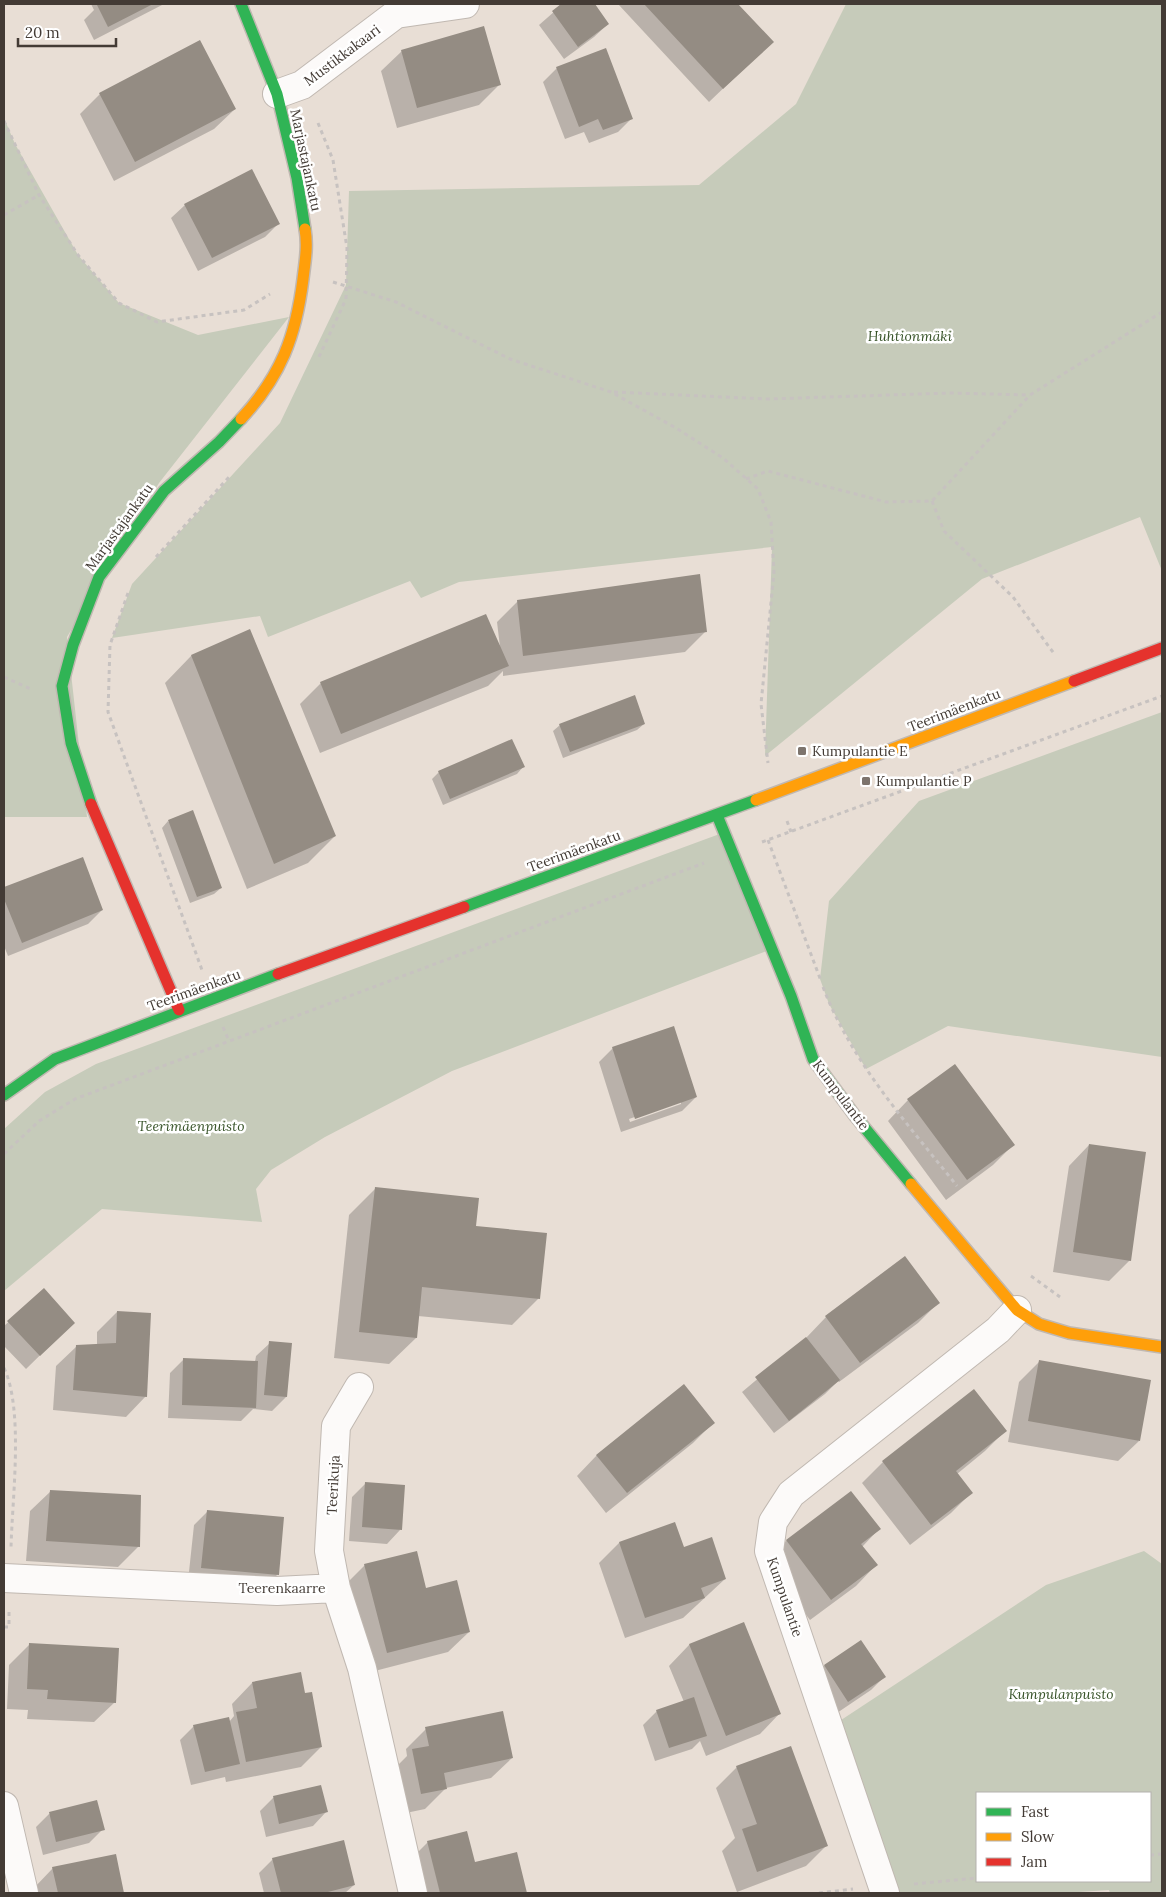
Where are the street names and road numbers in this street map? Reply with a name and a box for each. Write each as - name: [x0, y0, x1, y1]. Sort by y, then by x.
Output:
- street label: Mustikkakaari: [300, 20, 384, 90]
- street label: Marjastajankatu: [286, 107, 326, 213]
- street label: Marjastajankatu: [81, 480, 157, 574]
- street label: Teerimäenkatu: [905, 684, 1003, 736]
- street label: Teerimäenkatu: [525, 826, 623, 876]
- street label: Teerimäenkatu: [145, 965, 243, 1015]
- street label: Kumpulantie: [809, 1056, 874, 1134]
- street label: Teerikuja: [322, 1454, 344, 1516]
- street label: Kumpulantie: [763, 1555, 807, 1640]
- street label: Teerenkaarre: [238, 1579, 326, 1597]

